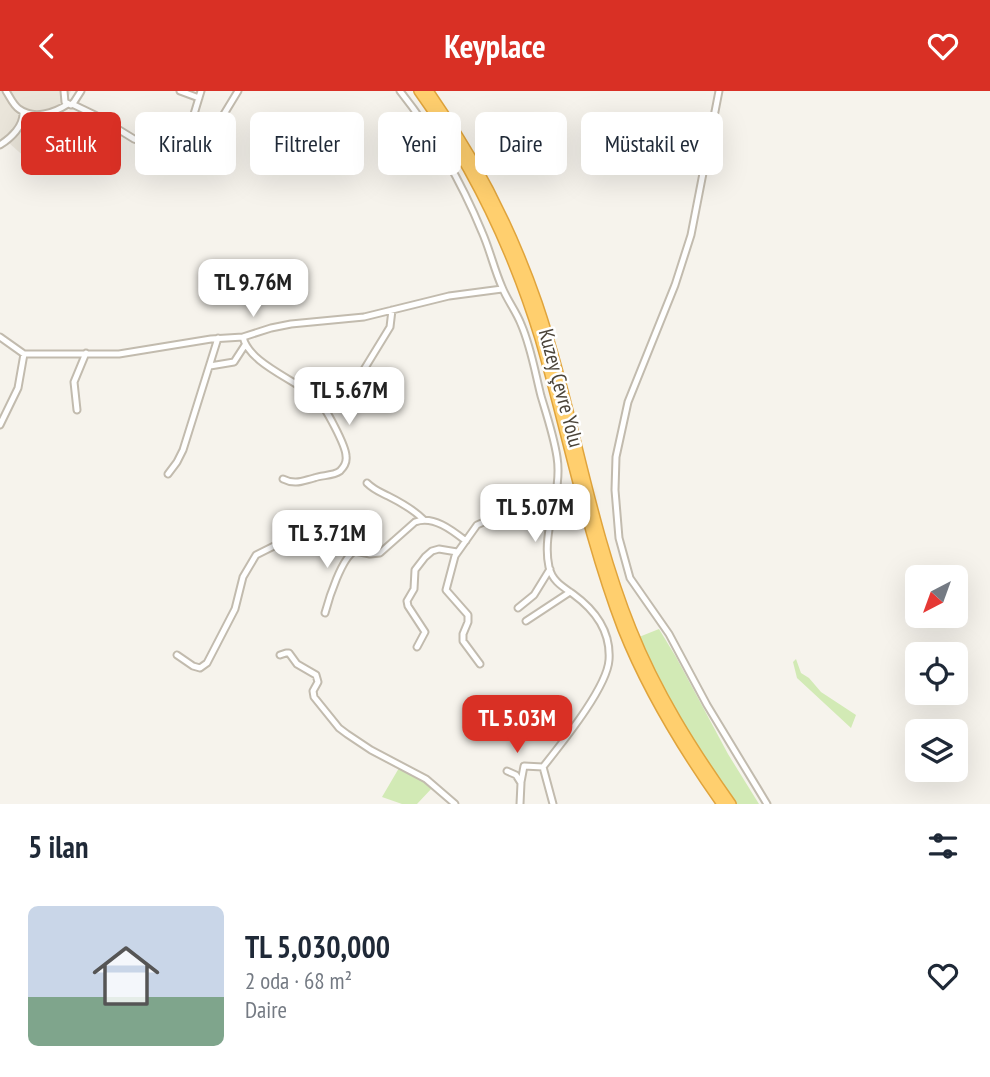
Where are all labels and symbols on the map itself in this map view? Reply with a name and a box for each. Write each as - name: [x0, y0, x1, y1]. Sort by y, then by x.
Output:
- pin: TL 9.76M: [181, 259, 325, 319]
- street label: Kuzey Çevre Yolu: [533, 326, 590, 450]
- pin: TL 5.67M: [277, 367, 421, 427]
- pin: TL 5.07M: [463, 484, 607, 544]
- pin: TL 3.71M: [255, 511, 399, 570]
- north arrow: [905, 565, 968, 628]
- pin: TL 5.03M: [445, 695, 589, 755]

